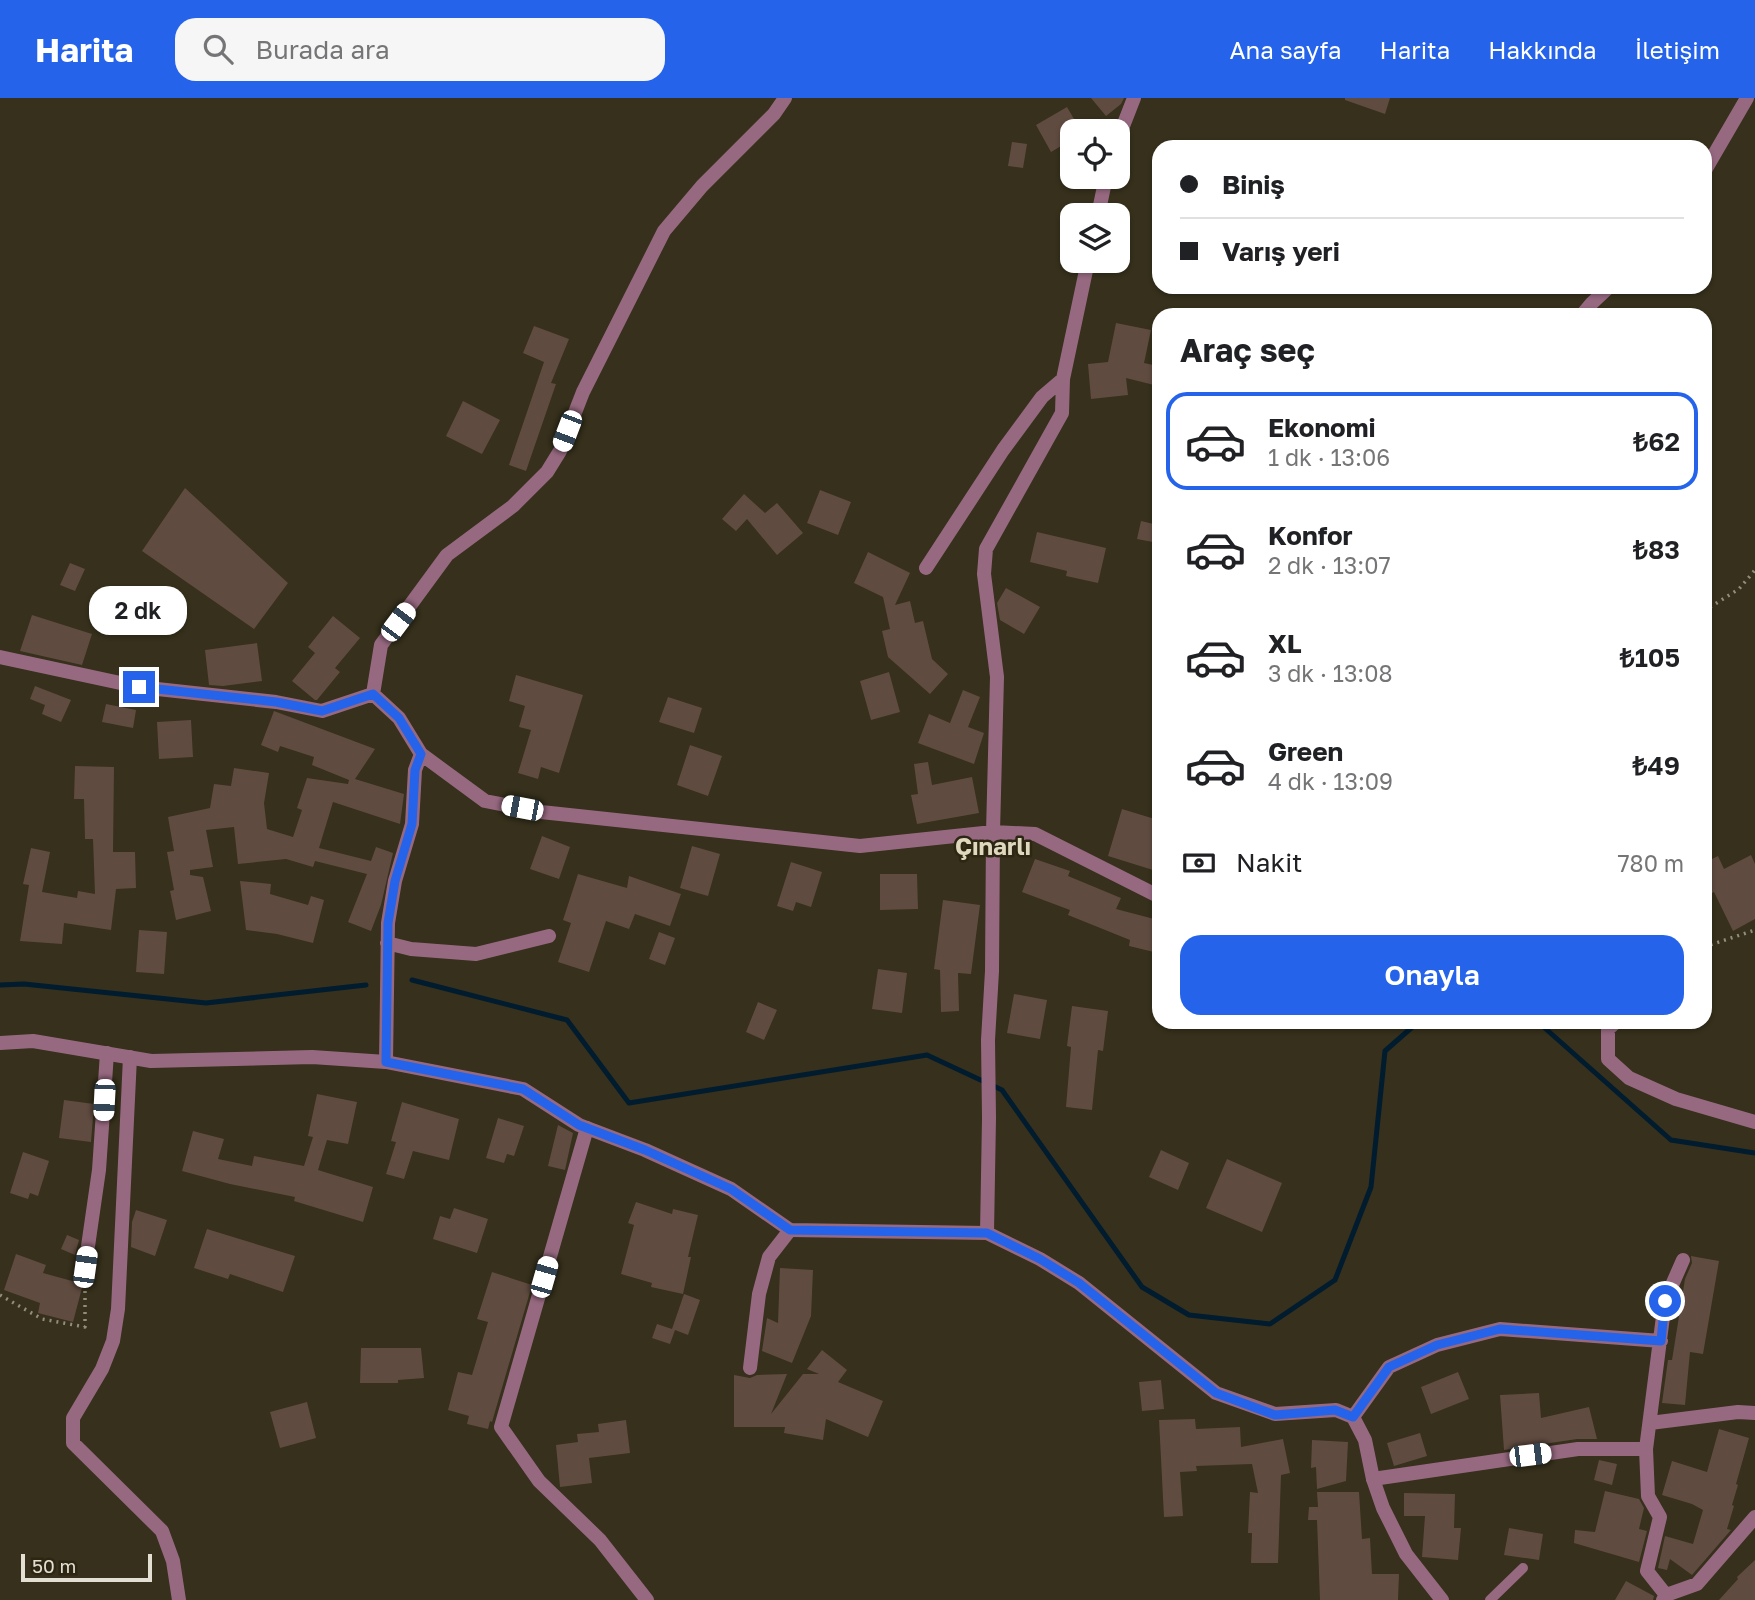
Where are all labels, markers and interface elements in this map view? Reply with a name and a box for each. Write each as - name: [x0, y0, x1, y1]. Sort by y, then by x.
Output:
- search box: [175, 18, 665, 81]
- text: Harita: [35, 30, 133, 69]
- icon: search: [199, 30, 237, 68]
- text: Burada ara: [255, 34, 390, 65]
- text: Ana sayfa: [1230, 35, 1341, 64]
- text: Harita: [1379, 35, 1450, 64]
- text: Hakkında: [1488, 35, 1597, 64]
- text: İletişim: [1635, 35, 1720, 64]
- map controls: [1060, 119, 1130, 273]
- button: locate: [1060, 119, 1130, 189]
- text: Biniş: [1222, 169, 1285, 200]
- button: layers: [1060, 203, 1130, 273]
- text: Varış yeri: [1222, 236, 1340, 267]
- text: Araç seç: [1180, 331, 1315, 369]
- car: [550, 408, 585, 454]
- icon: car: [1184, 410, 1247, 473]
- text: Ekonomi: [1268, 412, 1376, 443]
- text: ₺62: [1633, 426, 1680, 457]
- text: 1 dk · 13:06: [1268, 443, 1390, 471]
- icon: car: [1184, 518, 1247, 581]
- text: Konfor: [1268, 520, 1353, 551]
- text: ₺83: [1633, 534, 1680, 565]
- text: 2 dk · 13:07: [1268, 551, 1391, 579]
- callout: 2 dk: [90, 586, 188, 634]
- text: 2 dk: [115, 596, 161, 624]
- car: [377, 599, 420, 645]
- icon: car: [1184, 626, 1247, 689]
- text: XL: [1268, 628, 1302, 659]
- text: ₺105: [1620, 642, 1680, 673]
- text: 3 dk · 13:08: [1268, 659, 1393, 687]
- route end: [123, 671, 155, 703]
- icon: car: [1184, 734, 1247, 797]
- text: Green: [1268, 736, 1343, 767]
- text: ₺49: [1633, 750, 1680, 781]
- text: 4 dk · 13:09: [1268, 767, 1393, 795]
- car: [500, 794, 545, 822]
- district label: Çınarlı: [955, 831, 1031, 860]
- icon: cash: [1180, 844, 1218, 882]
- text: Nakit: [1236, 847, 1303, 878]
- text: 780 m: [1617, 849, 1684, 877]
- button: Onayla: [1180, 935, 1684, 1015]
- car: [93, 1078, 116, 1122]
- car: [72, 1245, 99, 1289]
- car: [529, 1254, 560, 1300]
- route start: [1649, 1285, 1681, 1317]
- car: [1508, 1442, 1553, 1468]
- scale bar: [21, 1551, 152, 1583]
- text: 50 m: [32, 1554, 76, 1577]

